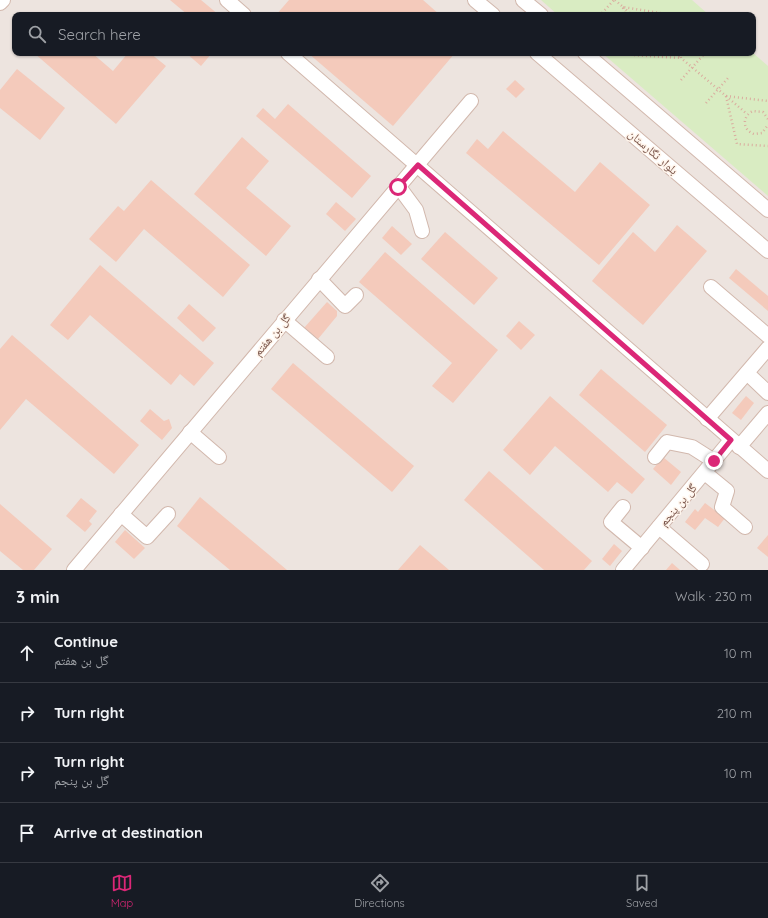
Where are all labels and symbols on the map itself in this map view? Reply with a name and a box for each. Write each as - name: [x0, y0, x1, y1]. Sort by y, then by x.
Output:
- street label: بلوار نگارستان: [625, 126, 681, 178]
- route start: [389, 178, 407, 196]
- street label: گل بن هفتم: [250, 311, 294, 359]
- route end: [705, 452, 723, 470]
- street label: گل بن پنجم: [656, 480, 700, 530]

